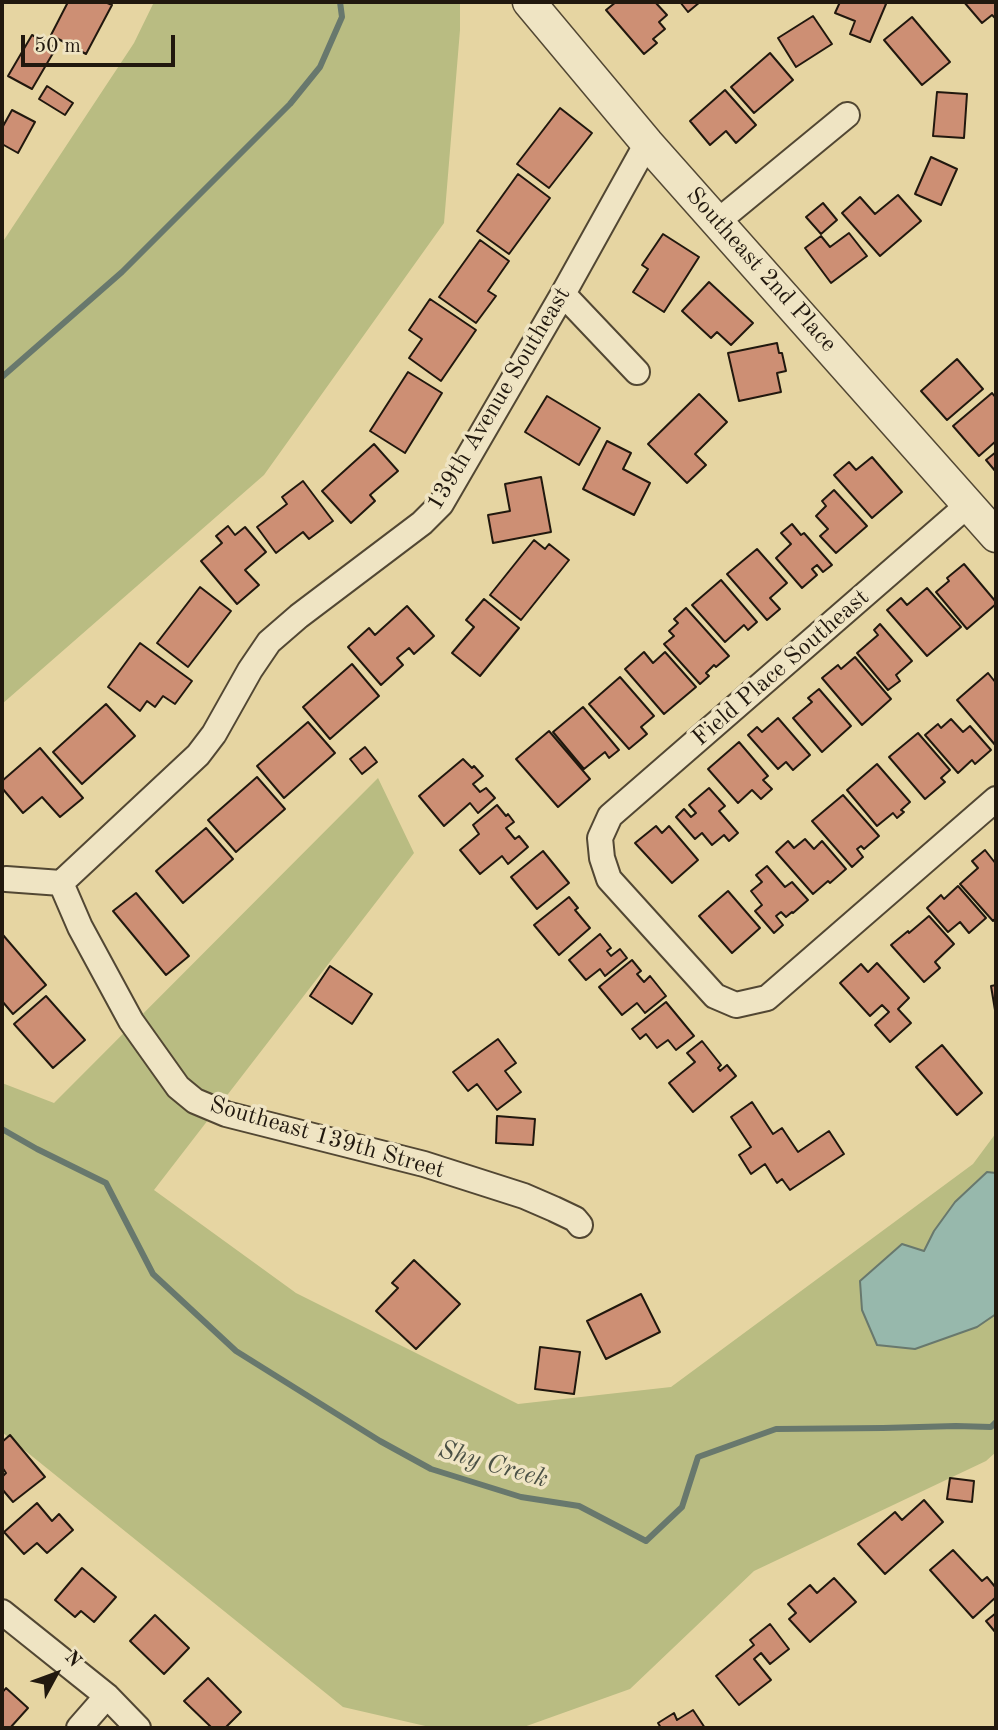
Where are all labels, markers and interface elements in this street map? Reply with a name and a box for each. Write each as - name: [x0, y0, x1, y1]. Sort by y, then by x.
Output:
- scale bar: [24, 21, 178, 65]
- text: 50 m: [34, 36, 81, 57]
- street label: Southeast 2nd Place: [679, 182, 843, 358]
- street label: 139th Avenue Southeast: [421, 282, 577, 516]
- street label: Field Place Southeast: [687, 583, 875, 753]
- street label: Southeast 139th Street: [206, 1091, 448, 1185]
- water label: Shy Creek: [435, 1434, 551, 1496]
- north arrow: [21, 1639, 91, 1709]
- text: N: [60, 1648, 84, 1672]

